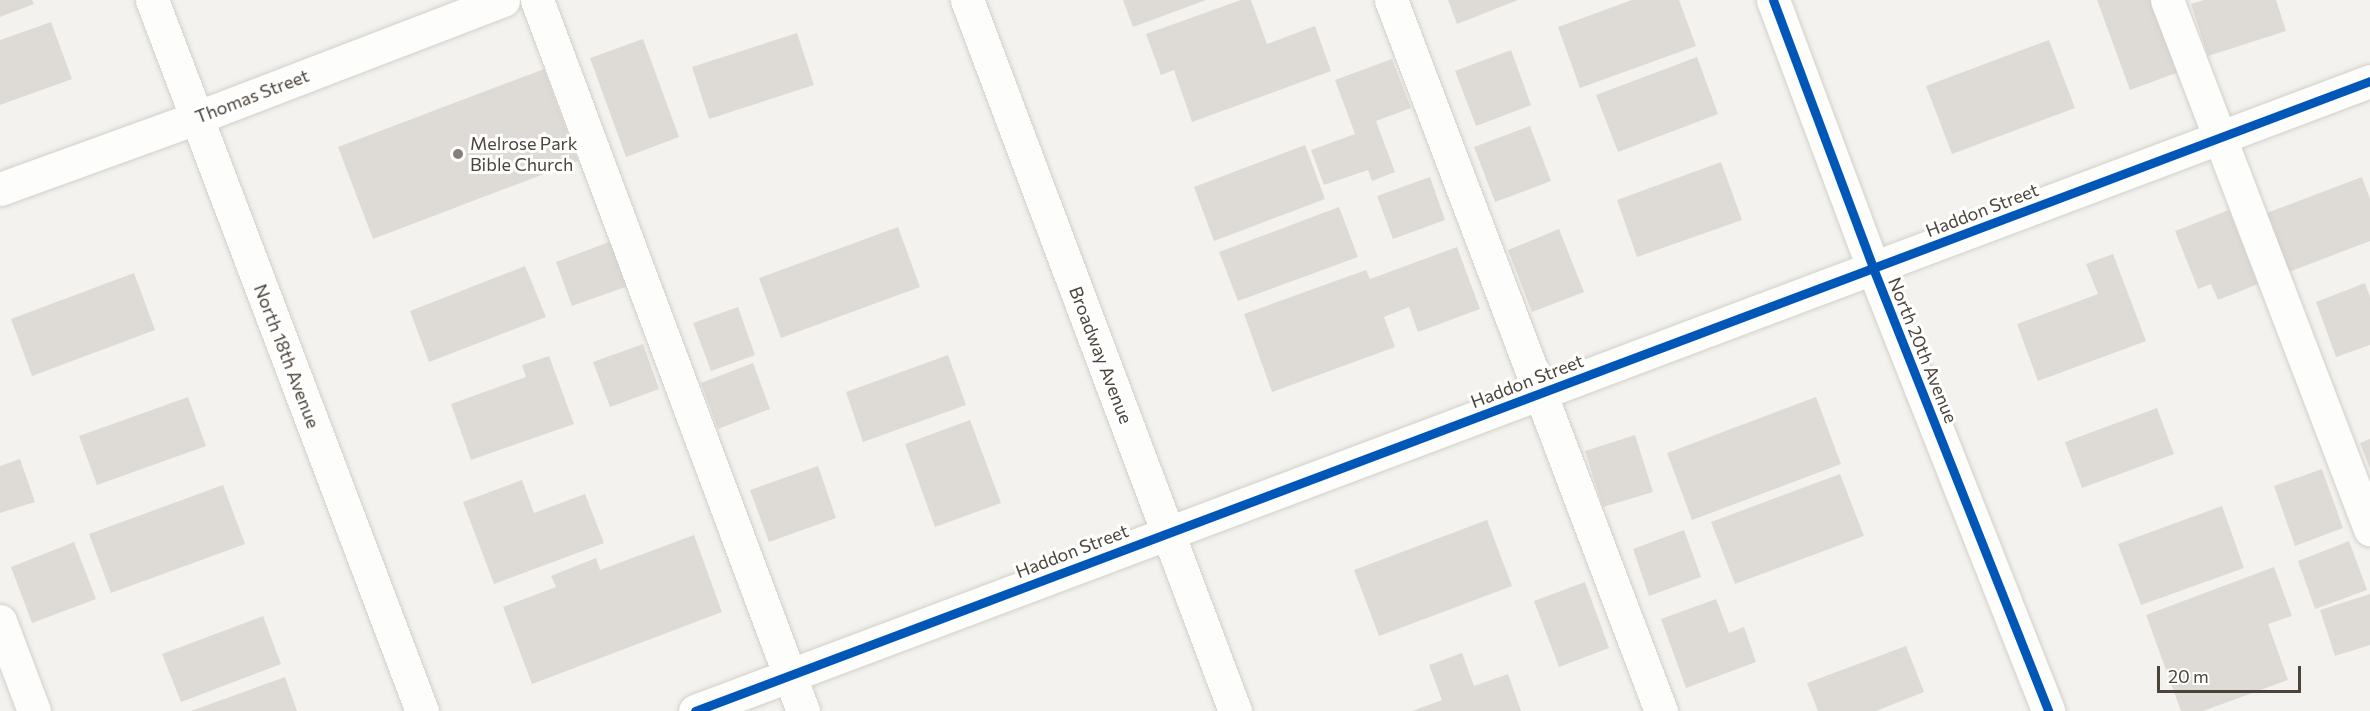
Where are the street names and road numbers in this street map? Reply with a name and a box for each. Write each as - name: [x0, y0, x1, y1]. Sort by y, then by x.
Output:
- street label: Thomas Street: [192, 64, 312, 128]
- street label: Haddon Street: [1923, 179, 2041, 241]
- street label: North 20th Avenue: [1884, 274, 1962, 426]
- street label: North 18th Avenue: [250, 281, 324, 431]
- street label: Broadway Avenue: [1065, 283, 1137, 427]
- street label: Haddon Street: [1468, 350, 1586, 412]
- street label: Haddon Street: [1013, 520, 1131, 582]

